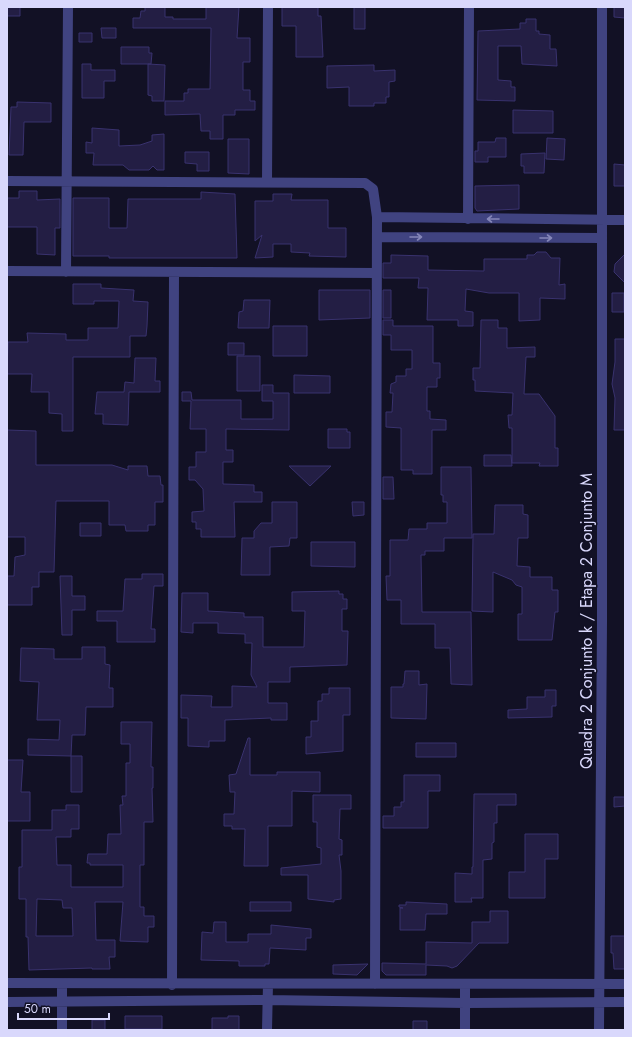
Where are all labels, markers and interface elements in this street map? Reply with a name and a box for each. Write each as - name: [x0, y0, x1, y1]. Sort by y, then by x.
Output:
- one-way arrow: [487, 215, 500, 223]
- one-way arrow: [409, 233, 422, 241]
- one-way arrow: [539, 234, 552, 242]
- street label: Quadra 2 Conjunto k / Etapa 2 Conjunto M: [575, 473, 598, 769]
- scale bar: [18, 995, 109, 1021]
- text: 50 m: [24, 1000, 51, 1018]

